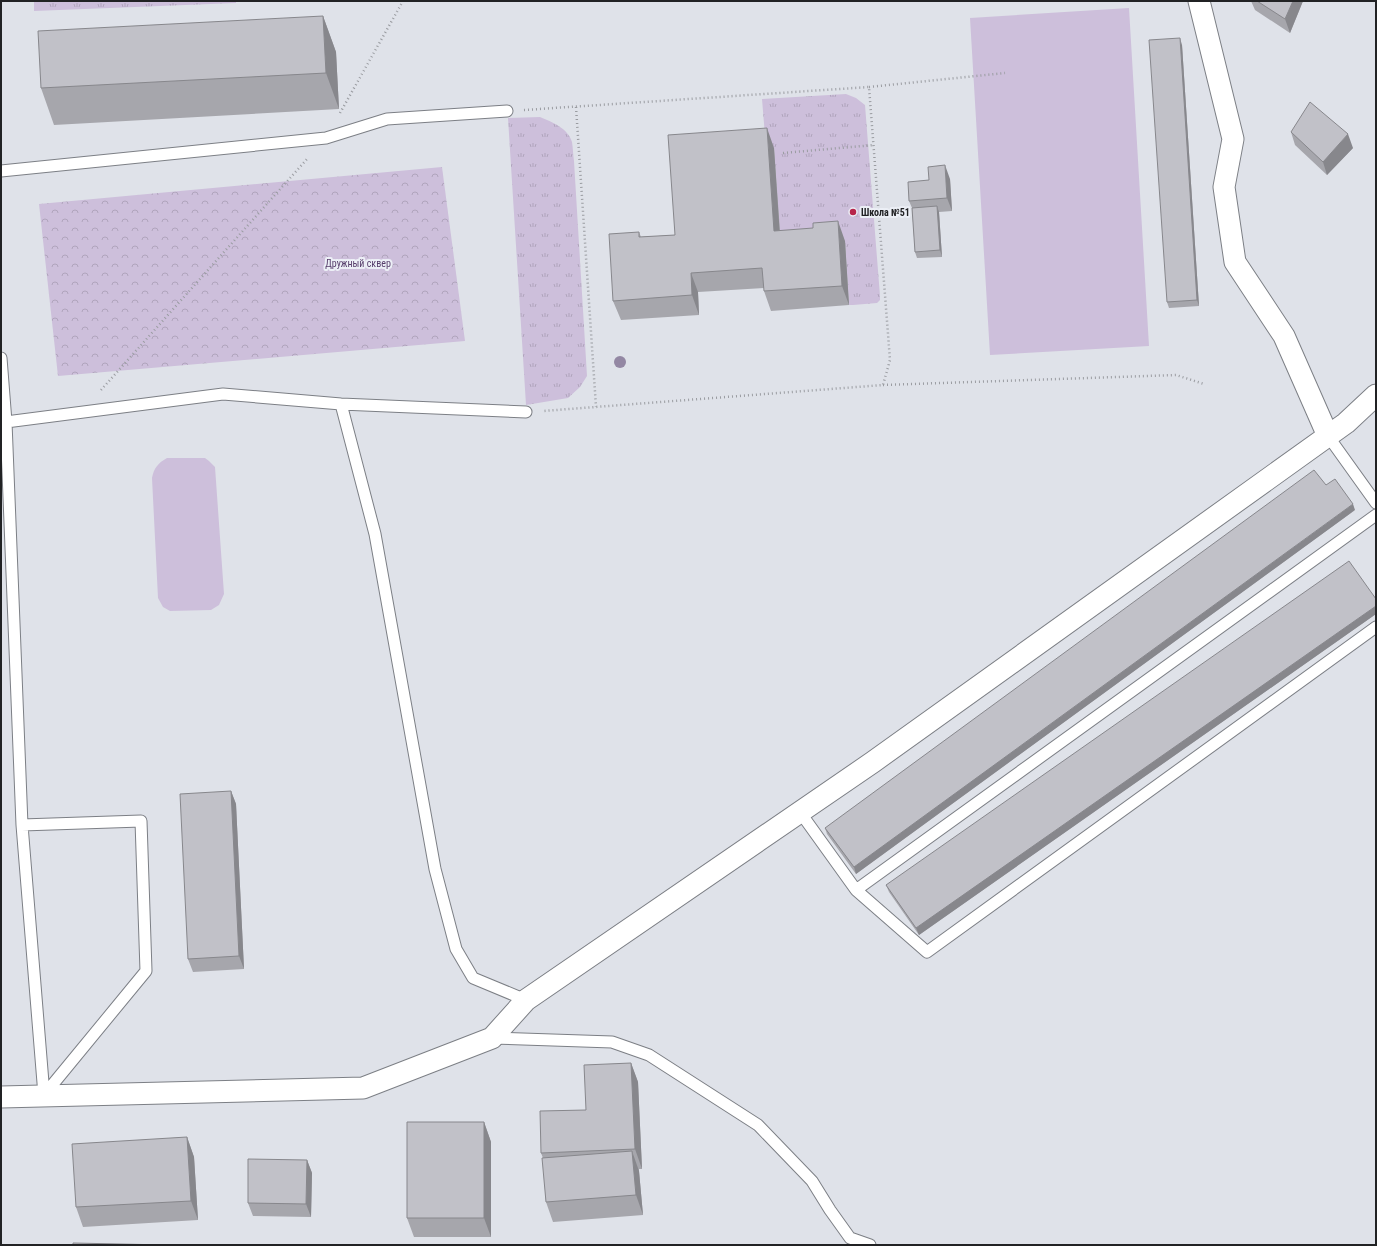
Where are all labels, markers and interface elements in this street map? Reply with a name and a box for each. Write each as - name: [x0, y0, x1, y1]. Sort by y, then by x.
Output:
- marker: Школа №51: [848, 207, 858, 217]
- place label: Школа №51: [861, 207, 910, 218]
- park label: Дружный сквер: [325, 258, 391, 269]

